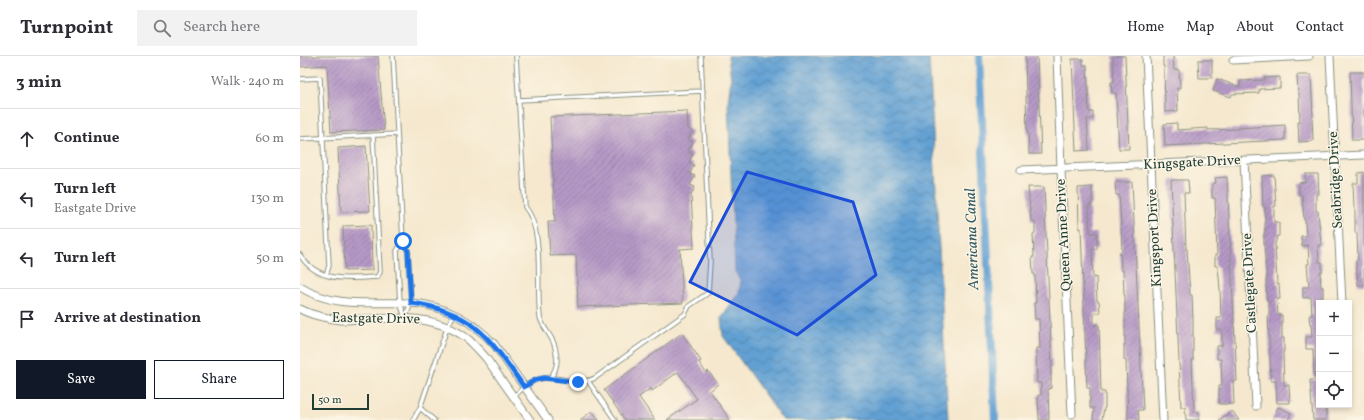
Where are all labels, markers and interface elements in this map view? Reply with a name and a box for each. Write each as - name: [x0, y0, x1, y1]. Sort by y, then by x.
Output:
- search box: [137, 10, 417, 46]
- text: Turnpoint: [20, 15, 113, 41]
- icon: search: [151, 17, 173, 39]
- text: Search here: [183, 17, 260, 38]
- text: Home: [1127, 18, 1164, 37]
- text: Map: [1186, 18, 1214, 37]
- text: About: [1236, 18, 1274, 37]
- text: Contact: [1296, 18, 1344, 37]
- text: 3 min: [16, 71, 62, 94]
- text: Walk · 240 m: [211, 73, 284, 91]
- icon: ahead: [16, 128, 38, 150]
- text: Continue: [54, 128, 119, 149]
- text: 60 m: [256, 130, 284, 148]
- street label: Seabridge Drive: [1324, 130, 1348, 229]
- street label: Kingsgate Drive: [1143, 151, 1242, 175]
- street label: Queen Anne Drive: [1052, 178, 1076, 292]
- text: Turn left: [54, 179, 116, 200]
- icon: left: [16, 188, 38, 210]
- water label: Americana Canal: [961, 188, 985, 291]
- street label: Kingsport Drive: [1143, 188, 1167, 288]
- text: 130 m: [251, 190, 284, 208]
- text: Eastgate Drive: [54, 200, 136, 218]
- route start: [394, 232, 412, 250]
- street label: Castlegate Drive: [1238, 232, 1262, 334]
- icon: left: [16, 248, 38, 270]
- text: Turn left: [54, 248, 116, 269]
- text: 50 m: [256, 250, 284, 268]
- map controls: [1316, 300, 1352, 408]
- button: +: [1316, 300, 1352, 336]
- icon: arrive: [16, 308, 38, 330]
- text: Arrive at destination: [54, 308, 201, 329]
- street label: Eastgate Drive: [332, 309, 421, 329]
- button: −: [1316, 336, 1352, 372]
- button: Save: [16, 360, 146, 399]
- button: Share: [154, 360, 284, 399]
- button: locate: [1316, 372, 1352, 408]
- route end: [569, 373, 587, 391]
- scale bar: [312, 392, 369, 411]
- text: 50 m: [318, 393, 342, 408]

